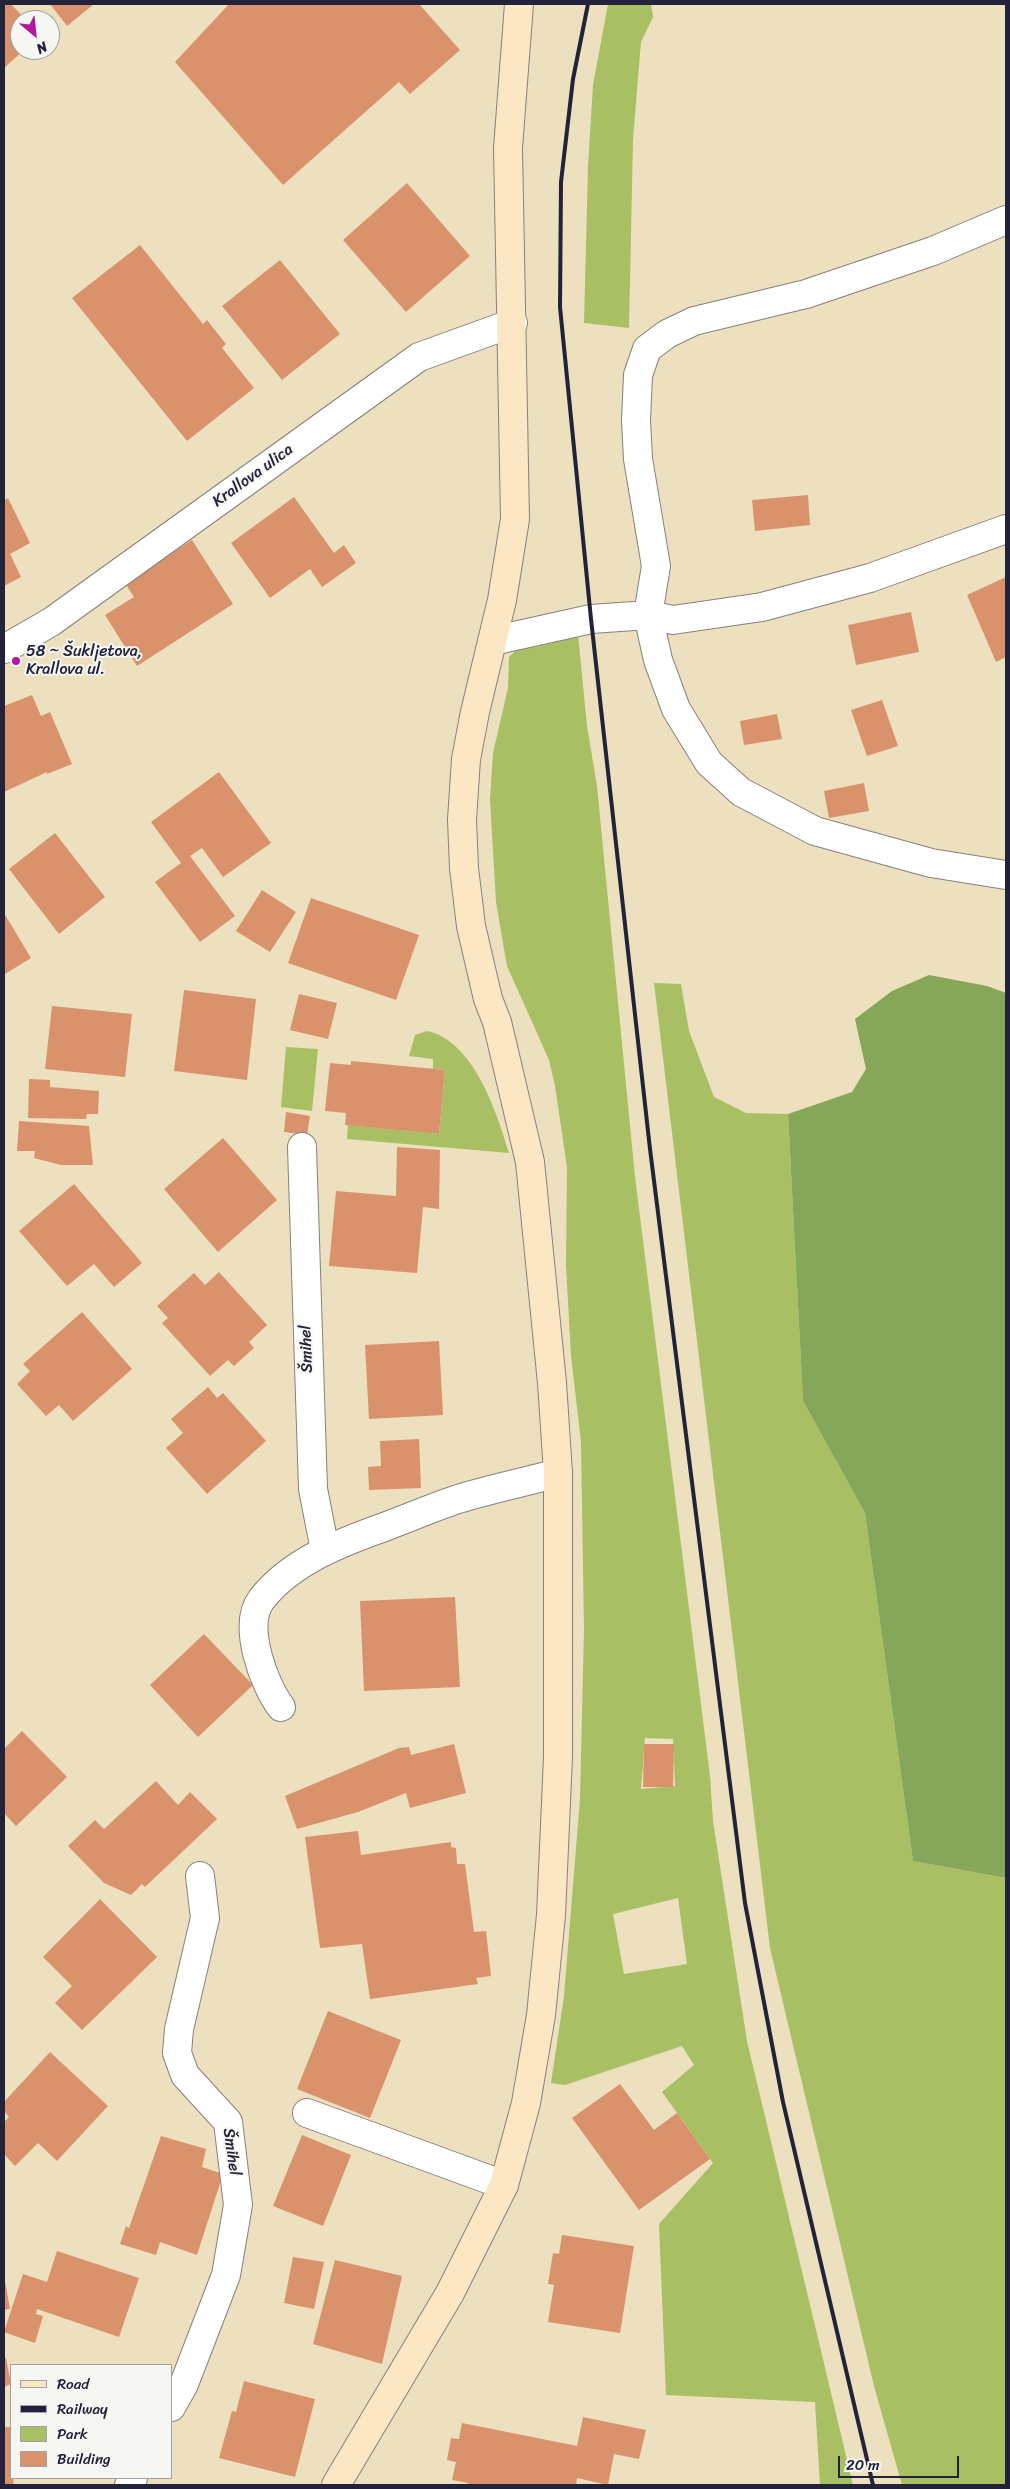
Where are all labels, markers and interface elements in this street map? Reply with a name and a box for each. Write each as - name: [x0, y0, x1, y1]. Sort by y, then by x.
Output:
- north arrow: [10, 10, 60, 60]
- text: N: [32, 34, 52, 61]
- street label: Krallova ulica: [209, 440, 297, 512]
- place label: 58 ~ Šukljetova, Krallova ul.: [26, 642, 142, 680]
- marker: 58 ~ Šukljetova, Krallova ul.: [10, 655, 22, 667]
- street label: Šmihel: [297, 1325, 317, 1373]
- street label: Šmihel: [218, 2127, 244, 2177]
- legend: [10, 2364, 172, 2479]
- text: Road: [57, 2371, 89, 2397]
- text: Railway: [57, 2396, 108, 2422]
- text: Park: [57, 2421, 88, 2447]
- text: Building: [57, 2446, 111, 2472]
- scale bar: [840, 2446, 961, 2478]
- text: 20 m: [846, 2452, 880, 2478]

